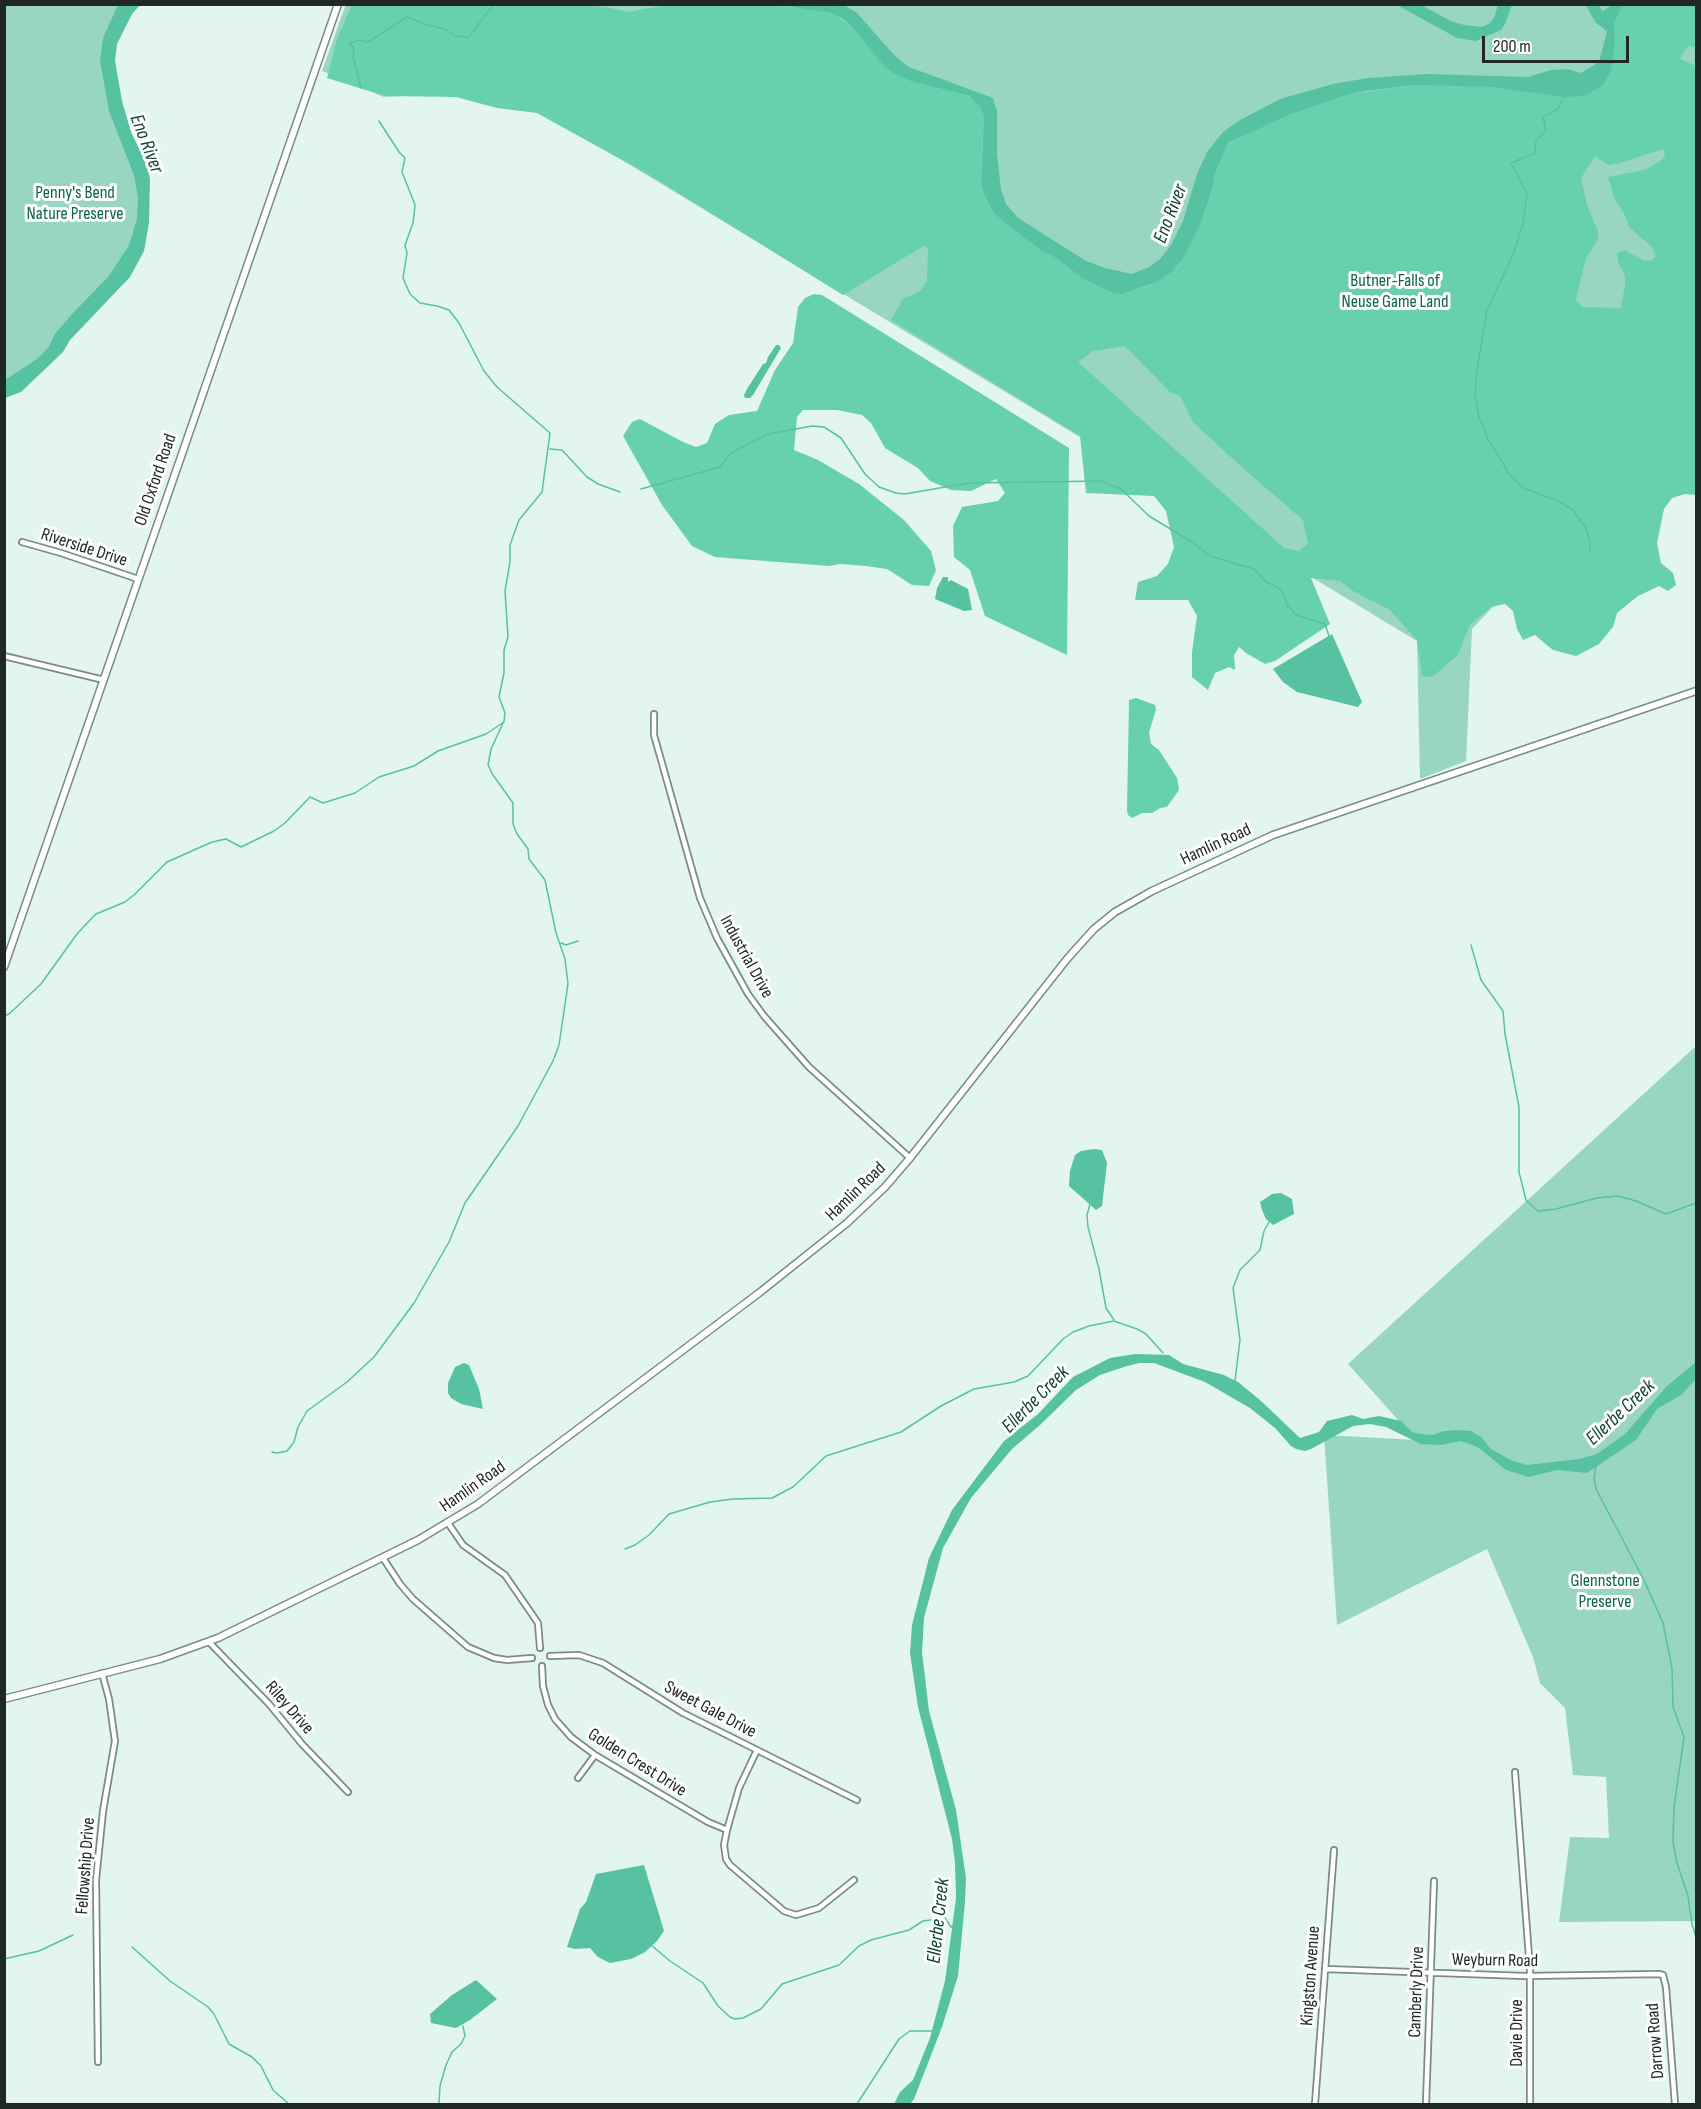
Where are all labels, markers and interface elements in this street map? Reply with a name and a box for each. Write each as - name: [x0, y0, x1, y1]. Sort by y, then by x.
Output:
- scale bar: [1485, 24, 1632, 62]
- text: 200 m: [1493, 36, 1531, 57]
- water label: Eno River: [124, 111, 168, 177]
- water label: Eno River: [1149, 181, 1193, 247]
- park label: Penny's Bend Nature Preserve: [27, 182, 123, 224]
- park label: Butner-Falls of Neuse Game Land: [1342, 270, 1448, 312]
- street label: Old Oxford Road: [130, 431, 182, 529]
- street label: Riverside Drive: [38, 524, 130, 572]
- street label: Hamlin Road: [1177, 819, 1255, 871]
- street label: Industrial Drive: [714, 912, 778, 1002]
- street label: Hamlin Road: [821, 1158, 891, 1226]
- water label: Ellerbe Creek: [997, 1361, 1075, 1439]
- water label: Ellerbe Creek: [1581, 1375, 1661, 1451]
- street label: Hamlin Road: [436, 1457, 510, 1517]
- park label: Glennstone Preserve: [1570, 1570, 1640, 1612]
- street label: Riley Drive: [260, 1677, 318, 1739]
- street label: Sweet Gale Drive: [660, 1677, 760, 1743]
- street label: Golden Crest Drive: [584, 1724, 690, 1802]
- street label: Fellowship Drive: [72, 1817, 100, 1915]
- water label: Ellerbe Creek: [923, 1877, 955, 1965]
- street label: Kingston Avenue: [1297, 1925, 1325, 2027]
- street label: Camberly Drive: [1405, 1946, 1429, 2038]
- street label: Weyburn Road: [1452, 1949, 1538, 1973]
- street label: Davie Drive: [1506, 1999, 1528, 2067]
- street label: Darrow Road: [1643, 2002, 1669, 2080]

